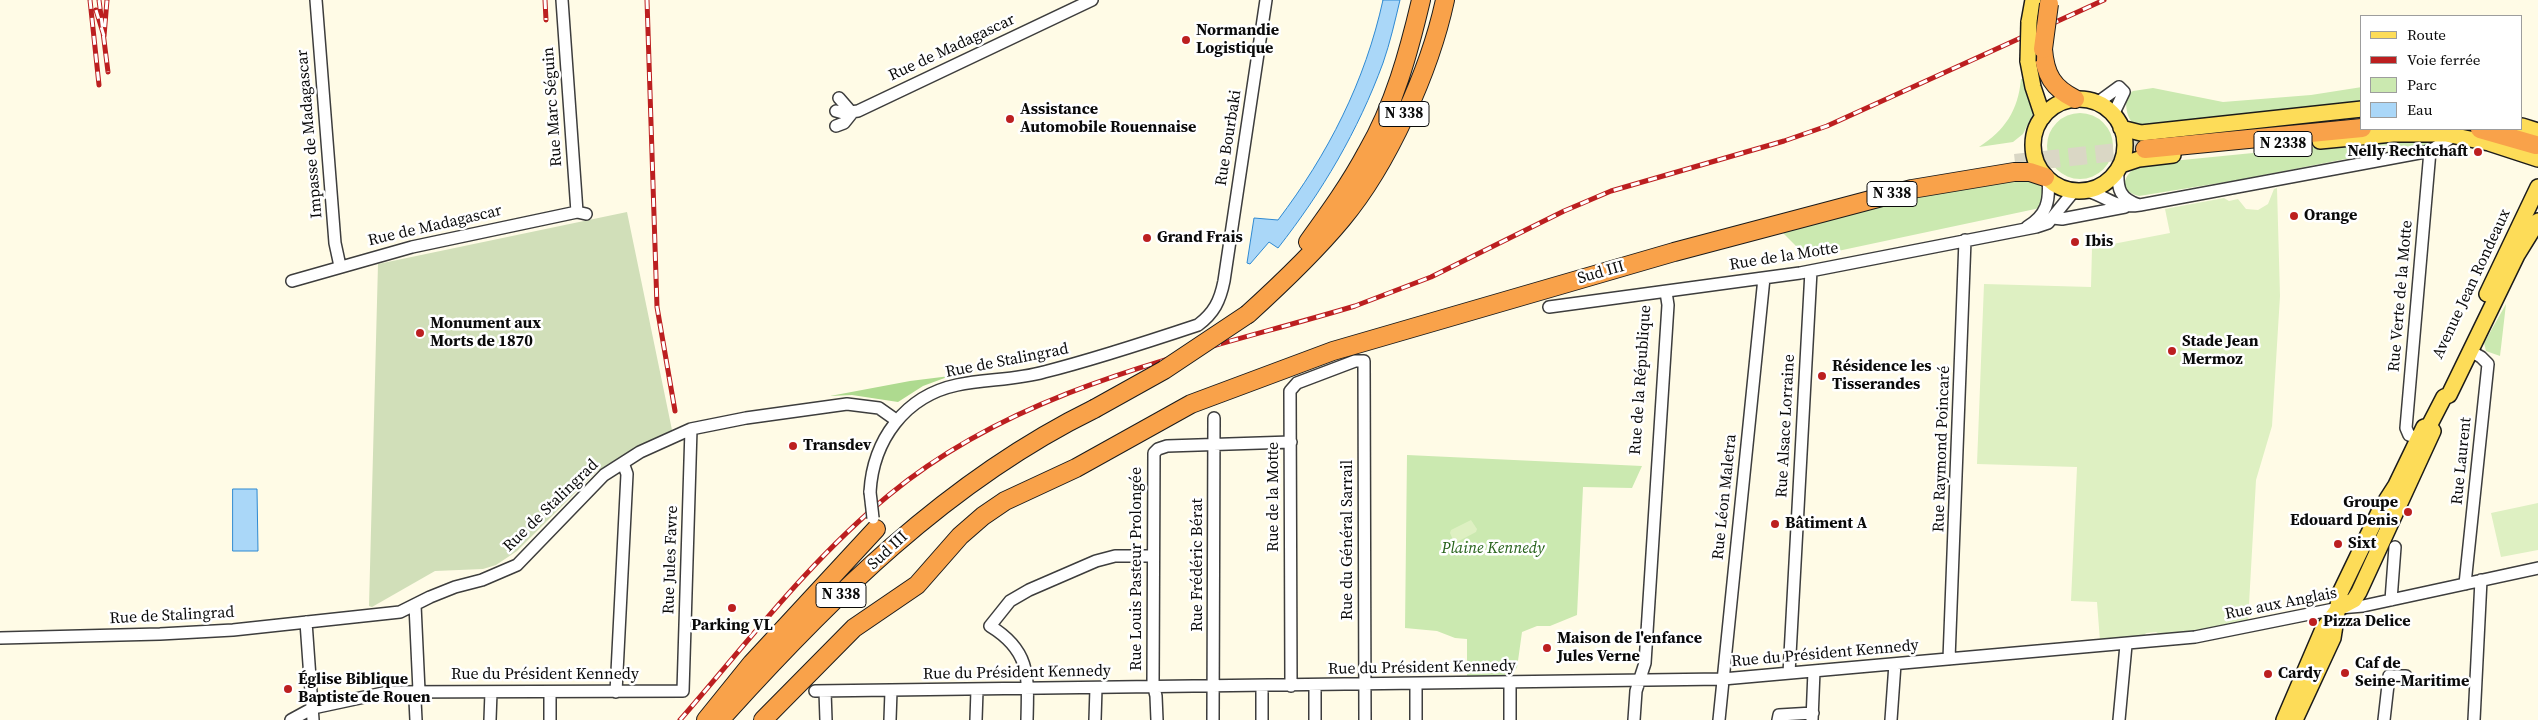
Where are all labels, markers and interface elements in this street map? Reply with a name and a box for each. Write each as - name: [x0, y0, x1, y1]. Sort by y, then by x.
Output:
- street label: Rue de Madagascar: [886, 10, 1018, 86]
- legend: [2360, 15, 2523, 130]
- place label: Normandie Logistique: [1196, 21, 1279, 59]
- text: Route: [2407, 24, 2446, 45]
- marker: Normandie Logistique: [1180, 34, 1192, 46]
- street label: Rue Marc Séguin: [539, 46, 567, 168]
- street label: Impasse de Madagascar: [293, 49, 327, 219]
- text: Voie ferrée: [2407, 49, 2480, 70]
- text: Parc: [2407, 74, 2437, 95]
- street label: Rue Bourbaki: [1212, 89, 1246, 187]
- text: Eau: [2407, 99, 2432, 120]
- place label: Assistance Automobile Rouennaise: [1020, 100, 1196, 138]
- road number: N 338: [1379, 102, 1429, 126]
- marker: Assistance Automobile Rouennaise: [1004, 113, 1016, 125]
- road number: N 2338: [2254, 132, 2312, 156]
- place label: Nelly Rechtchaft: [2348, 142, 2468, 162]
- marker: Nelly Rechtchaft: [2472, 146, 2484, 158]
- road number: N 338: [1867, 182, 1917, 206]
- street label: Rue de Madagascar: [366, 201, 504, 251]
- place label: Orange: [2304, 206, 2357, 226]
- street label: Avenue Jean Rondeaux: [2429, 206, 2515, 362]
- marker: Orange: [2288, 210, 2300, 222]
- street label: Rue Verte de la Motte: [2385, 219, 2417, 373]
- place label: Grand Frais: [1157, 228, 1243, 248]
- marker: Grand Frais: [1141, 232, 1153, 244]
- place label: Ibis: [2085, 232, 2113, 252]
- marker: Ibis: [2069, 236, 2081, 248]
- street label: Rue de la Motte: [1728, 239, 1840, 275]
- street label: Sud III: [1575, 257, 1627, 289]
- street label: Rue de la République: [1626, 304, 1656, 456]
- place label: Monument aux Morts de 1870: [430, 314, 541, 352]
- marker: Monument aux Morts de 1870: [414, 327, 426, 339]
- place label: Stade Jean Mermoz: [2182, 332, 2258, 370]
- street label: Rue de Stalingrad: [944, 340, 1070, 382]
- marker: Stade Jean Mermoz: [2166, 345, 2178, 357]
- street label: Rue Alsace Lorraine: [1773, 354, 1799, 498]
- place label: Résidence les Tisserandes: [1832, 357, 1932, 395]
- street label: Rue Raymond Poincaré: [1929, 365, 1955, 533]
- marker: Résidence les Tisserandes: [1816, 370, 1828, 382]
- street label: Rue Laurent: [2448, 416, 2476, 506]
- street label: Rue Léon Maletra: [1709, 433, 1741, 561]
- place label: Transdev: [803, 436, 871, 456]
- marker: Transdev: [787, 440, 799, 452]
- street label: Rue de la Motte: [1264, 442, 1284, 552]
- street label: Rue de Stalingrad: [499, 456, 603, 556]
- street label: Rue du Général Sarrail: [1338, 460, 1358, 620]
- street label: Rue Louis Pasteur Prolongée: [1127, 467, 1147, 671]
- place label: Groupe Edouard Denis: [2290, 493, 2398, 531]
- street label: Rue Frédéric Bérat: [1188, 498, 1208, 632]
- street label: Rue Jules Favre: [660, 505, 682, 615]
- marker: Groupe Edouard Denis: [2402, 506, 2414, 518]
- place label: Bâtiment A: [1785, 514, 1867, 534]
- marker: Bâtiment A: [1769, 518, 1781, 530]
- street label: Sud III: [864, 528, 912, 574]
- place label: Sixt: [2348, 534, 2376, 554]
- marker: Sixt: [2332, 538, 2344, 550]
- park label: Plaine Kennedy: [1441, 539, 1545, 559]
- road number: N 338: [816, 582, 866, 608]
- street label: Rue aux Anglais: [2223, 584, 2339, 624]
- marker: Parking VL: [726, 602, 738, 614]
- street label: Rue de Stalingrad: [109, 603, 235, 629]
- place label: Pizza Delice: [2323, 612, 2411, 632]
- place label: Parking VL: [691, 616, 773, 636]
- marker: Pizza Delice: [2307, 616, 2319, 628]
- place label: Maison de l'enfance Jules Verne: [1557, 629, 1702, 667]
- street label: Rue du Président Kennedy: [1731, 636, 1919, 672]
- marker: Maison de l'enfance Jules Verne: [1541, 642, 1553, 654]
- place label: Caf de Seine-Maritime: [2355, 654, 2469, 692]
- street label: Rue du Président Kennedy: [1328, 657, 1516, 679]
- street label: Rue du Président Kennedy: [923, 662, 1111, 684]
- place label: Cardy: [2278, 664, 2321, 684]
- street label: Rue du Président Kennedy: [451, 665, 639, 685]
- marker: Caf de Seine-Maritime: [2339, 667, 2351, 679]
- marker: Cardy: [2262, 668, 2274, 680]
- place label: Église Biblique Baptiste de Rouen: [298, 670, 431, 708]
- marker: Église Biblique Baptiste de Rouen: [282, 683, 294, 695]

